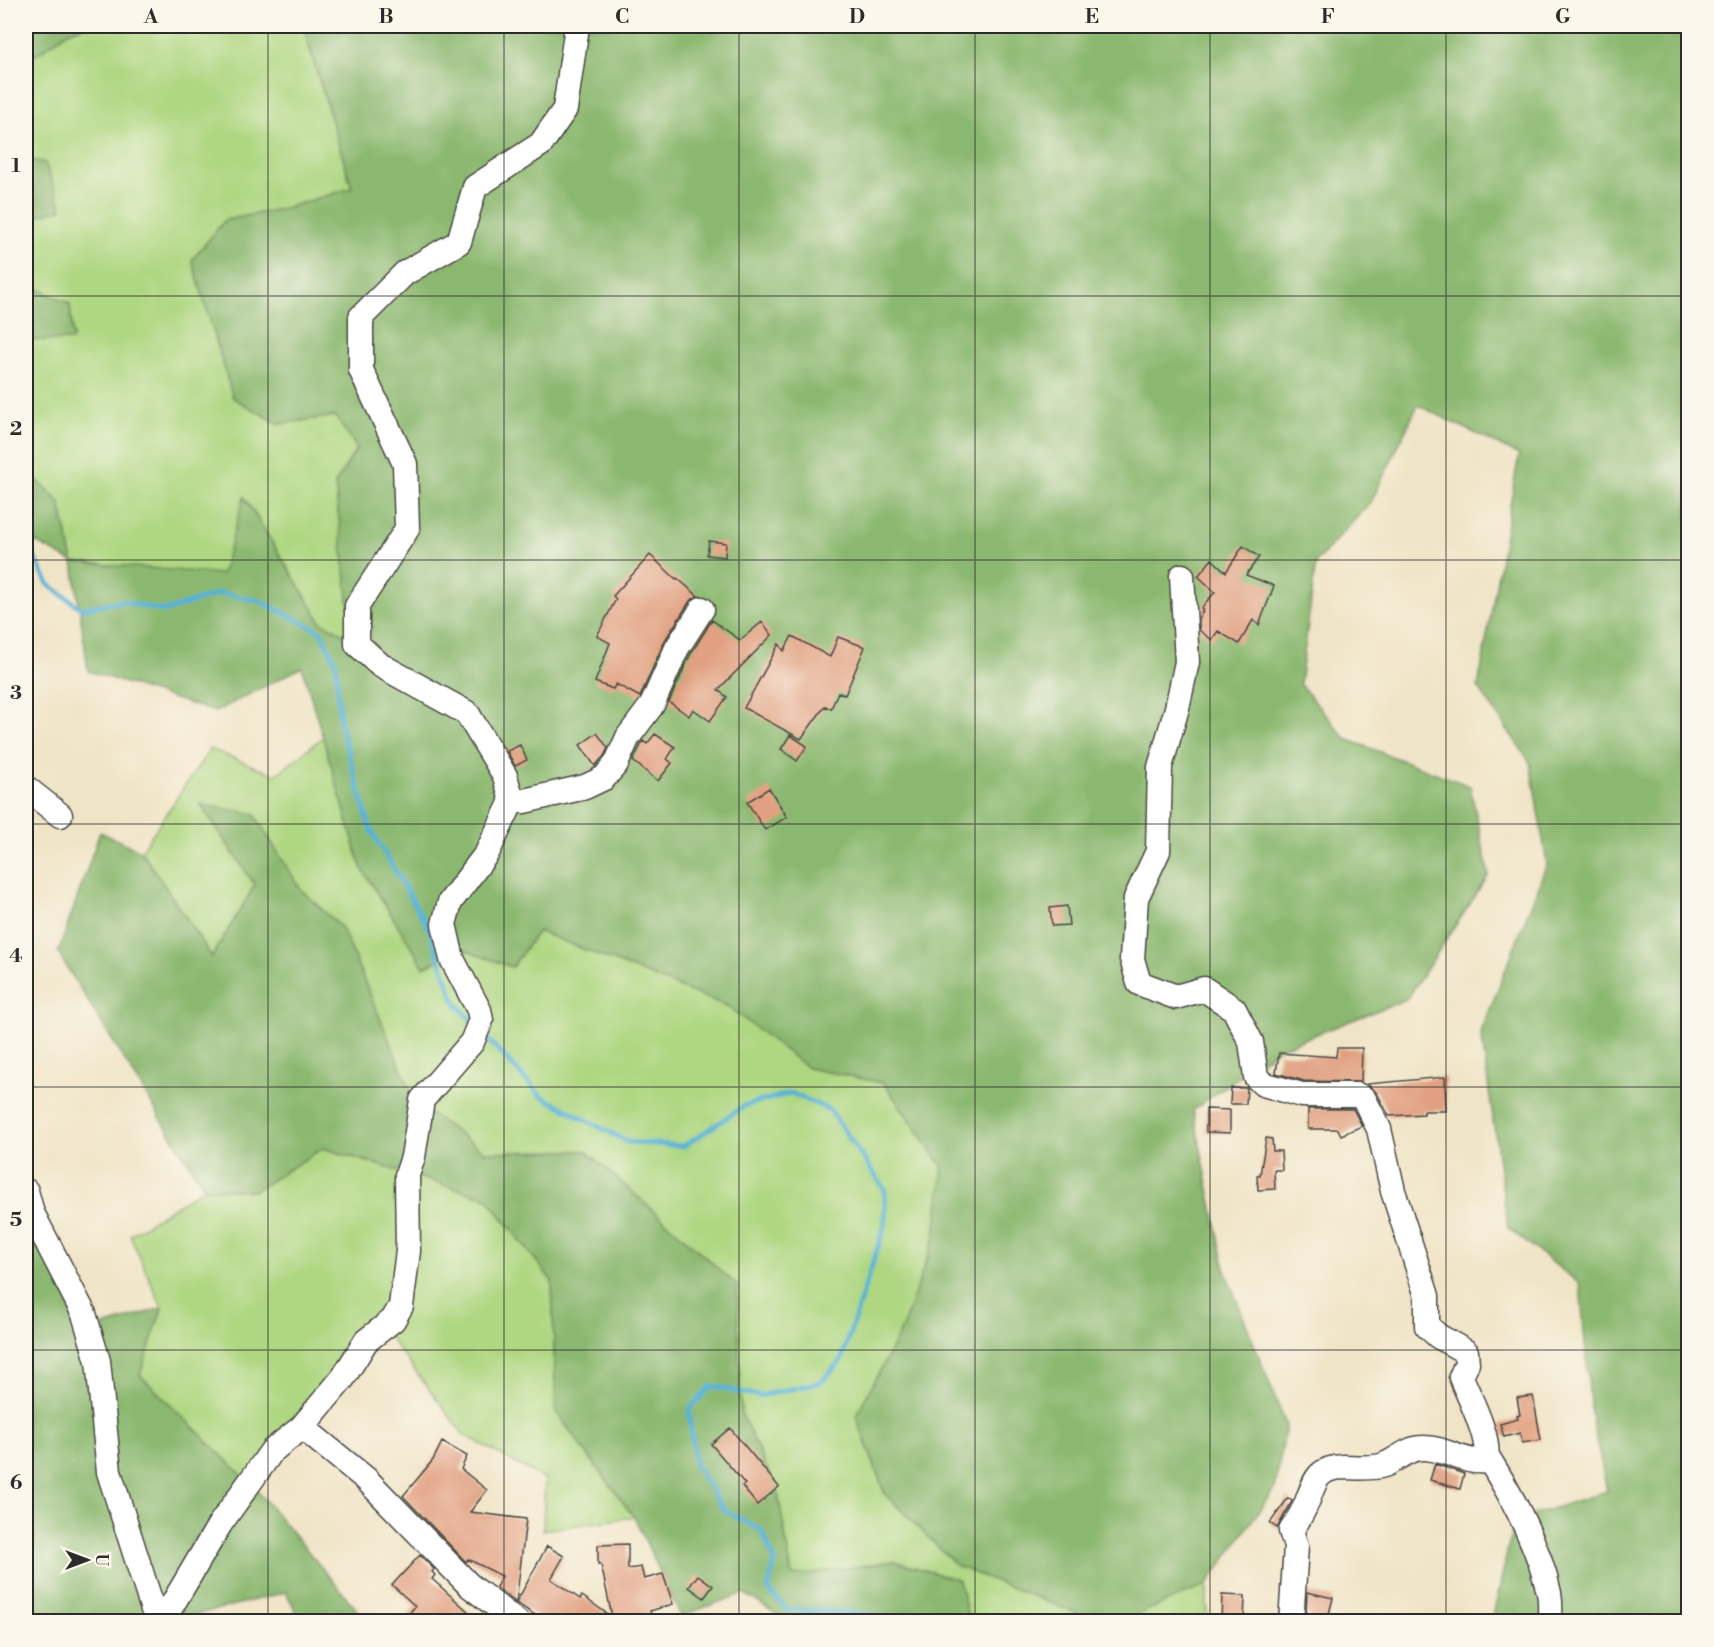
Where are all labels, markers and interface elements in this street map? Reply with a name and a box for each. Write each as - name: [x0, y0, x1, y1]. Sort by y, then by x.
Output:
- text: A: [143, 5, 159, 30]
- text: B: [378, 5, 394, 30]
- text: C: [615, 5, 629, 30]
- text: D: [849, 5, 865, 30]
- text: E: [1085, 5, 1099, 30]
- text: F: [1321, 5, 1335, 30]
- text: G: [1555, 5, 1571, 30]
- text: 1: [11, 154, 21, 179]
- text: 2: [10, 417, 22, 442]
- text: 3: [10, 681, 22, 706]
- text: 4: [9, 944, 23, 969]
- text: 5: [10, 1208, 22, 1233]
- text: 6: [10, 1471, 23, 1496]
- north arrow: [57, 1530, 117, 1590]
- text: U: [91, 1554, 111, 1567]

